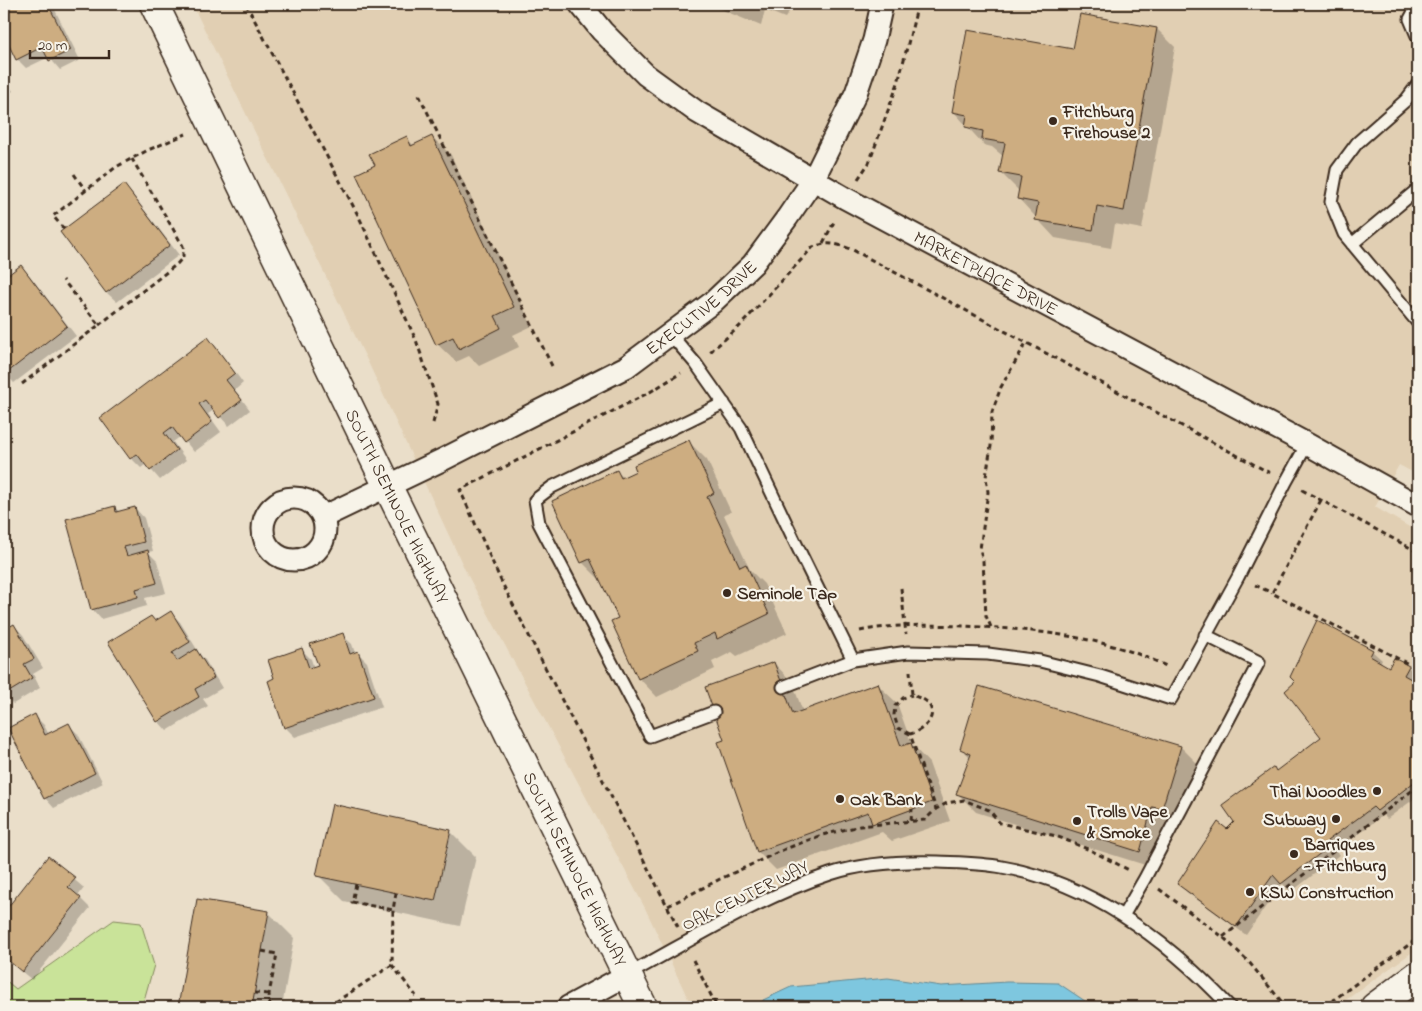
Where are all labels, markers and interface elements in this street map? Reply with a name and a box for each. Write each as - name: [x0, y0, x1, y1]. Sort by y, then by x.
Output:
- scale bar: [30, 28, 109, 60]
- text: 20 m: [38, 35, 68, 57]
- place label: Fitchburg Firehouse 2: [1062, 100, 1150, 147]
- marker: Fitchburg Firehouse 2: [1047, 115, 1059, 127]
- street label: MARKETPLACE DRIVE: [908, 226, 1062, 324]
- street label: EXECUTIVE DRIVE: [641, 255, 764, 363]
- street label: SOUTH SEMINOLE HIGHWAY: [337, 405, 455, 609]
- place label: Seminole Tap: [737, 582, 837, 608]
- marker: Seminole Tap: [721, 587, 733, 599]
- street label: SOUTH SEMINOLE HIGHWAY: [515, 768, 632, 972]
- place label: Thai Noodles: [1269, 780, 1367, 806]
- marker: Thai Noodles: [1371, 785, 1383, 797]
- place label: Oak Bank: [850, 788, 924, 814]
- marker: Oak Bank: [834, 793, 846, 805]
- place label: Trolls Vape & Smoke: [1086, 800, 1168, 847]
- place label: Subway: [1263, 808, 1326, 835]
- marker: Subway: [1330, 813, 1342, 825]
- marker: Trolls Vape & Smoke: [1071, 815, 1083, 827]
- place label: Barriques - Fitchburg: [1303, 833, 1386, 881]
- marker: Barriques - Fitchburg: [1288, 848, 1300, 860]
- street label: OAK CENTER WAY: [678, 855, 814, 939]
- place label: KSW Construction: [1260, 881, 1394, 907]
- marker: KSW Construction: [1244, 886, 1256, 898]

